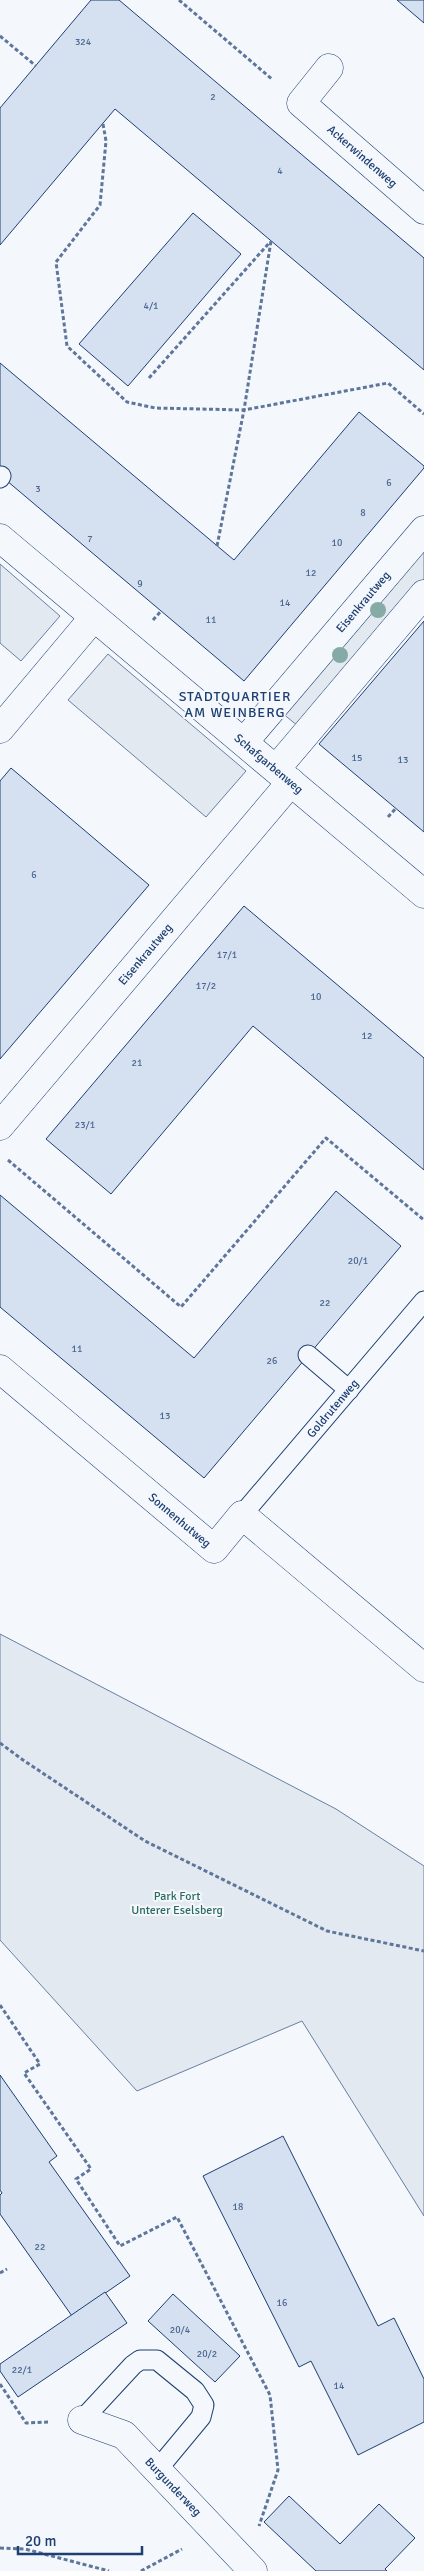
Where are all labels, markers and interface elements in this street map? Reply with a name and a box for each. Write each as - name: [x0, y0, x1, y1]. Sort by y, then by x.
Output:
- house number: 324: [75, 36, 92, 48]
- house number: 2: [210, 91, 216, 103]
- street label: Ackerwindenweg: [324, 122, 400, 191]
- house number: 4: [277, 165, 283, 177]
- house number: 4/1: [143, 300, 159, 312]
- house number: 6: [386, 477, 392, 489]
- house number: 3: [35, 483, 41, 495]
- house number: 8: [360, 507, 366, 519]
- house number: 7: [87, 533, 93, 545]
- house number: 10: [332, 537, 342, 549]
- house number: 12: [306, 567, 316, 579]
- street label: Eisenkrautweg: [333, 568, 394, 636]
- house number: 9: [137, 578, 143, 590]
- house number: 14: [280, 597, 291, 609]
- house number: 11: [206, 614, 216, 626]
- district label: STADTQUARTIER AM WEINBERG: [179, 688, 291, 721]
- street label: Schafgarbenweg: [231, 731, 306, 797]
- house number: 15: [352, 752, 362, 764]
- house number: 13: [398, 754, 408, 766]
- house number: 6: [31, 869, 37, 881]
- street label: Eisenkrautweg: [115, 921, 176, 988]
- house number: 17/1: [217, 949, 237, 961]
- house number: 17/2: [196, 980, 216, 992]
- house number: 10: [311, 991, 321, 1003]
- house number: 12: [362, 1030, 372, 1042]
- house number: 21: [132, 1057, 142, 1069]
- house number: 23/1: [75, 1119, 95, 1131]
- house number: 20/1: [348, 1255, 368, 1267]
- house number: 22: [320, 1297, 330, 1309]
- house number: 11: [72, 1343, 82, 1355]
- house number: 26: [267, 1355, 277, 1367]
- street label: Goldrutenweg: [304, 1376, 362, 1441]
- house number: 13: [160, 1410, 170, 1422]
- street label: Sonnenhutweg: [145, 1490, 214, 1551]
- park label: Park Fort Unterer Eselsberg: [131, 1889, 223, 1918]
- house number: 18: [233, 2201, 243, 2213]
- house number: 22: [35, 2241, 45, 2253]
- house number: 16: [277, 2297, 287, 2309]
- house number: 20/4: [170, 2324, 191, 2336]
- house number: 20/2: [197, 2348, 217, 2360]
- house number: 22/1: [12, 2364, 32, 2376]
- house number: 14: [334, 2380, 345, 2392]
- street label: Burgunderweg: [141, 2455, 204, 2520]
- scale bar: [18, 2524, 141, 2556]
- text: 20 m: [25, 2532, 56, 2550]

